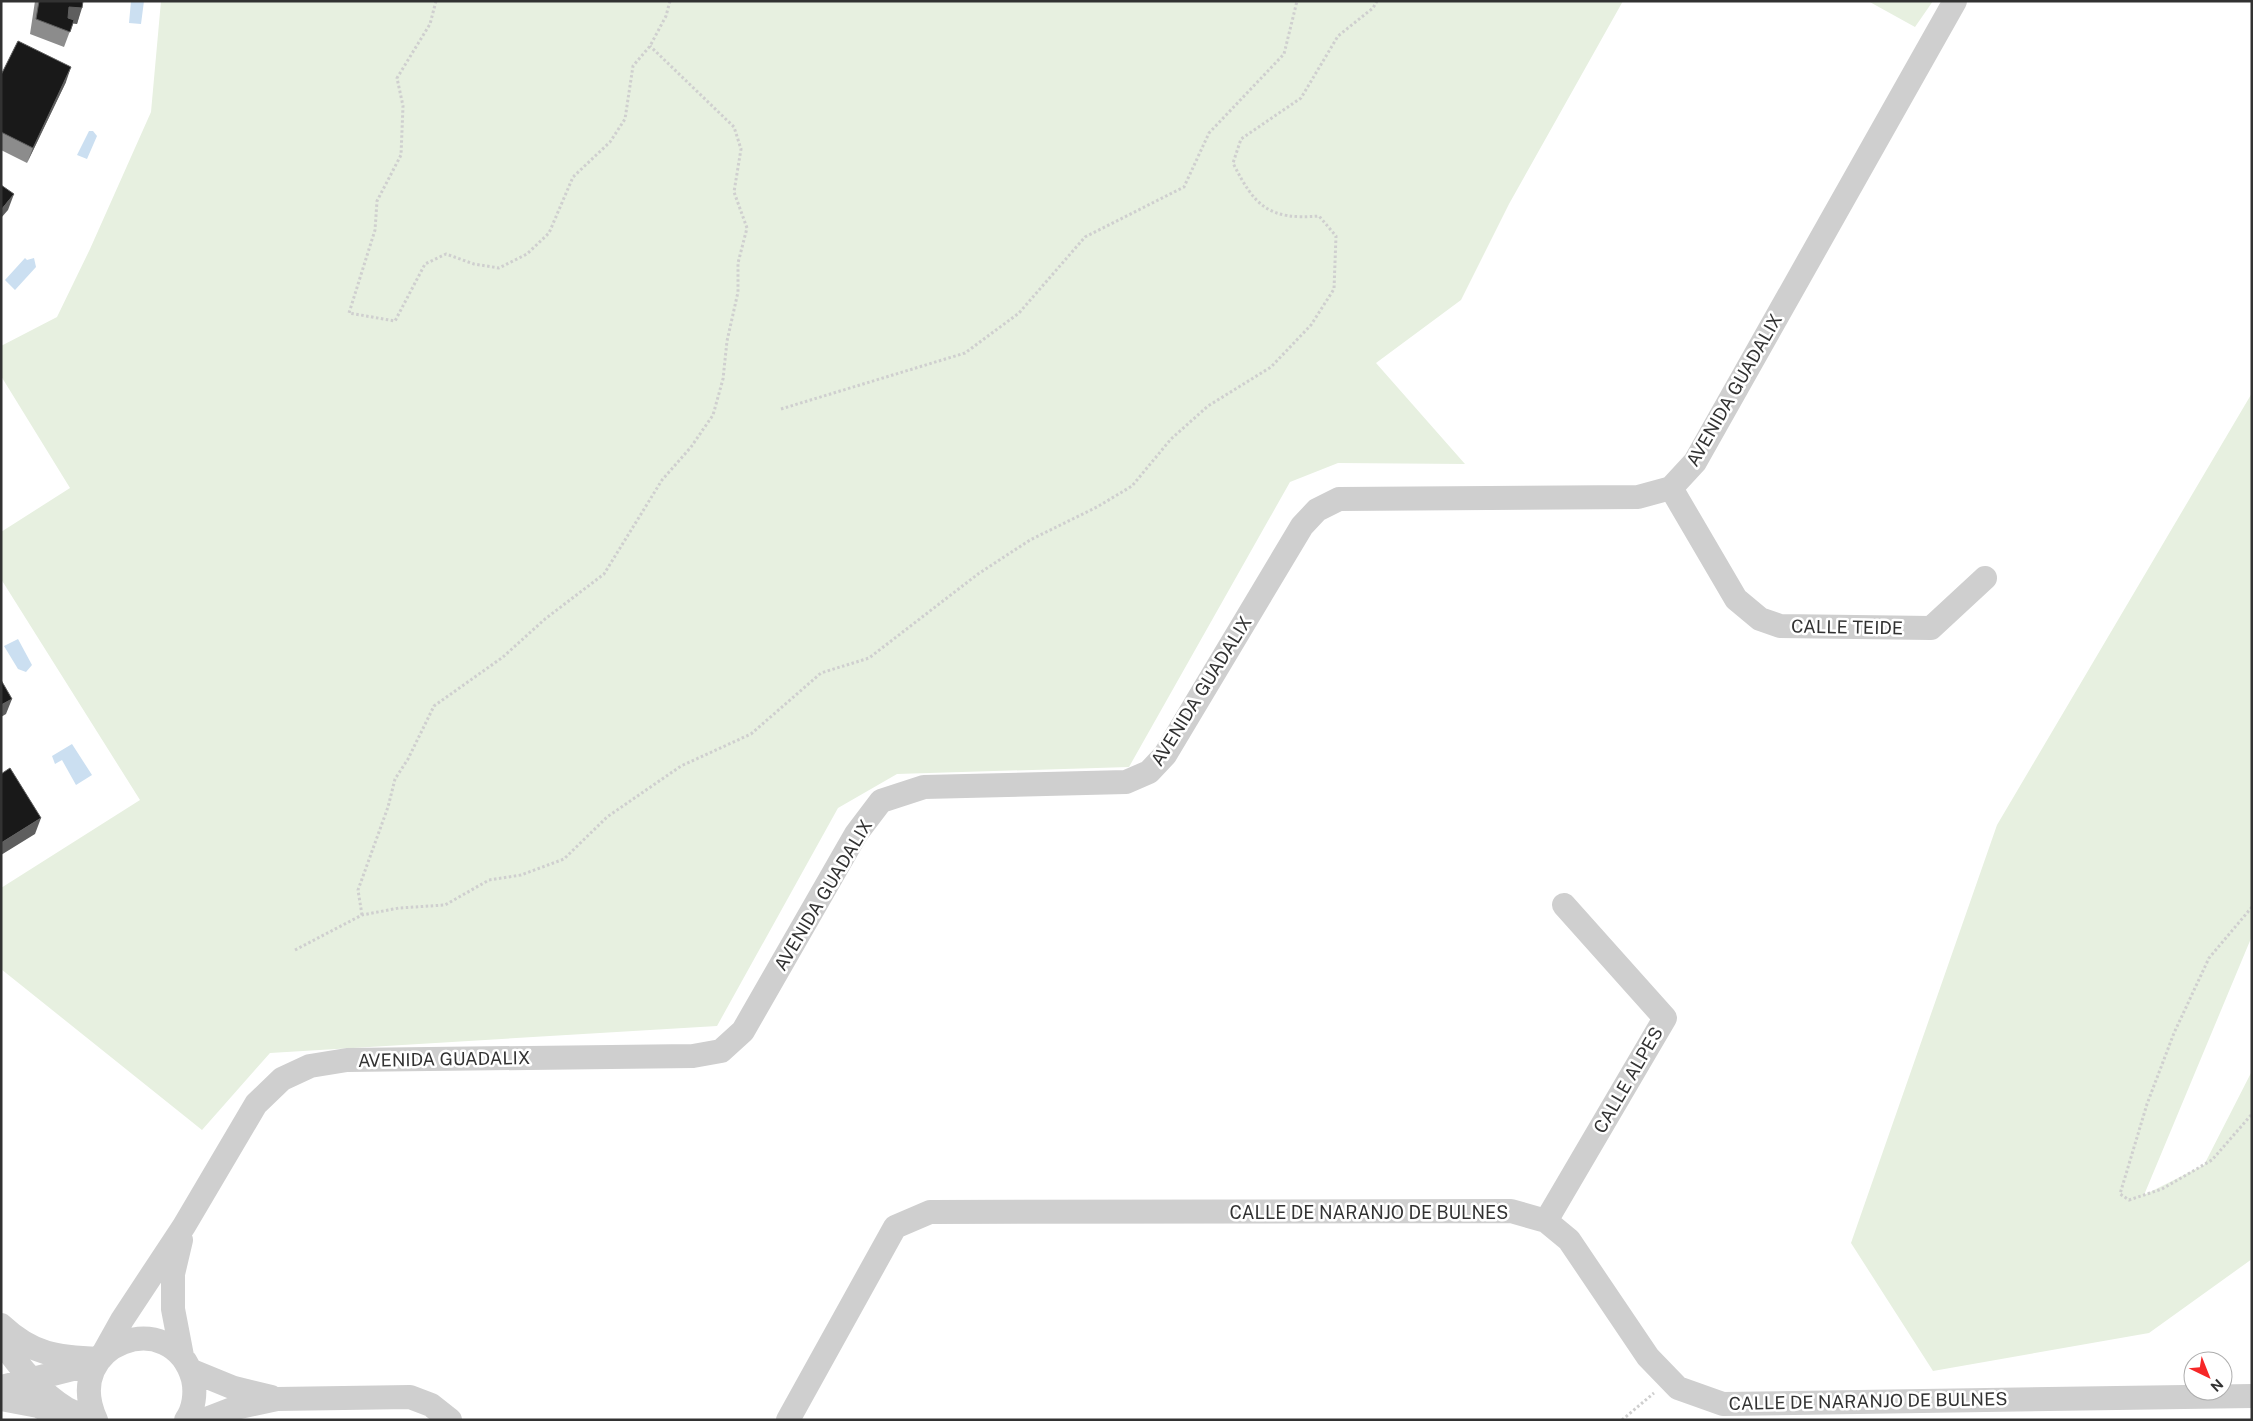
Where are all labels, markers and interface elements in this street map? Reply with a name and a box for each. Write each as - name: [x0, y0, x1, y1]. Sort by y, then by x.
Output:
- street label: AVENIDA GUADALIX: [1682, 310, 1786, 470]
- street label: AVENIDA GUADALIX: [1146, 612, 1256, 770]
- street label: CALLE TEIDE: [1791, 616, 1903, 638]
- street label: AVENIDA GUADALIX: [770, 816, 876, 974]
- street label: CALLE ALPES: [1589, 1023, 1667, 1137]
- street label: AVENIDA GUADALIX: [358, 1047, 530, 1071]
- street label: CALLE DE NARANJO DE BULNES: [1230, 1202, 1508, 1223]
- north arrow: [2183, 1351, 2233, 1401]
- text: N: [2207, 1376, 2226, 1395]
- street label: CALLE DE NARANJO DE BULNES: [1728, 1388, 2008, 1414]

